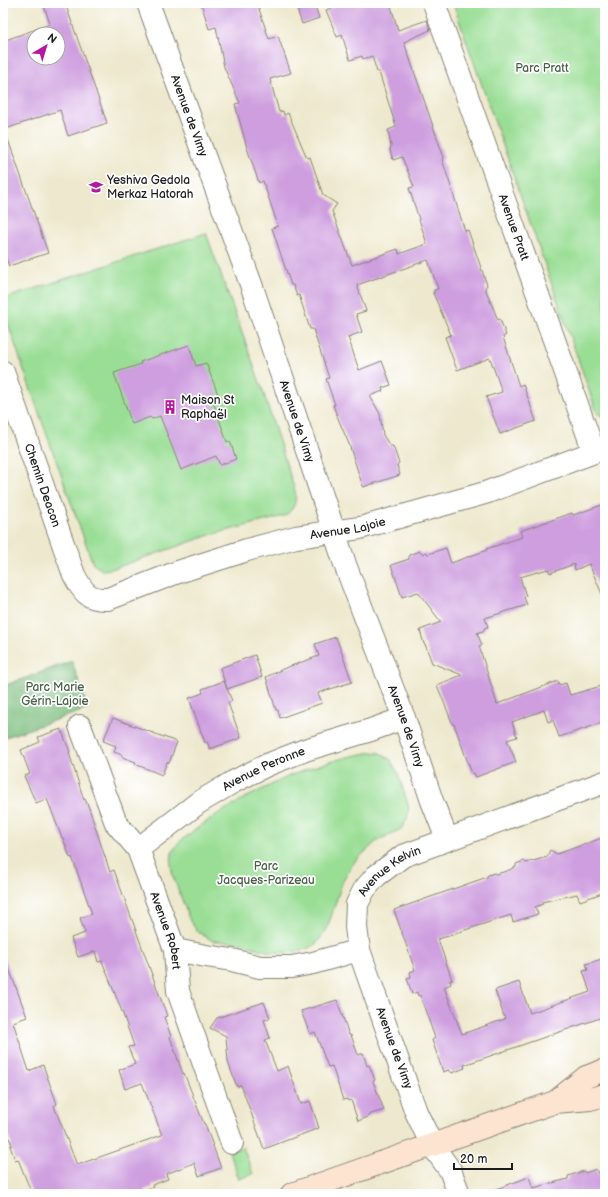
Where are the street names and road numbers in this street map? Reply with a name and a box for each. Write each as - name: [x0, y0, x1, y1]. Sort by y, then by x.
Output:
- street label: Avenue de Vimy: [167, 73, 211, 159]
- street label: Avenue Pratt: [495, 192, 533, 263]
- street label: Avenue de Vimy: [276, 378, 318, 465]
- street label: Chemin Deacon: [21, 441, 64, 529]
- street label: Avenue Lajoie: [309, 514, 387, 542]
- street label: Avenue de Vimy: [385, 683, 428, 770]
- street label: Avenue Peronne: [220, 743, 307, 794]
- street label: Avenue Kelvin: [355, 843, 423, 899]
- street label: Avenue Robert: [147, 890, 184, 970]
- street label: Avenue de Vimy: [372, 1005, 416, 1091]

